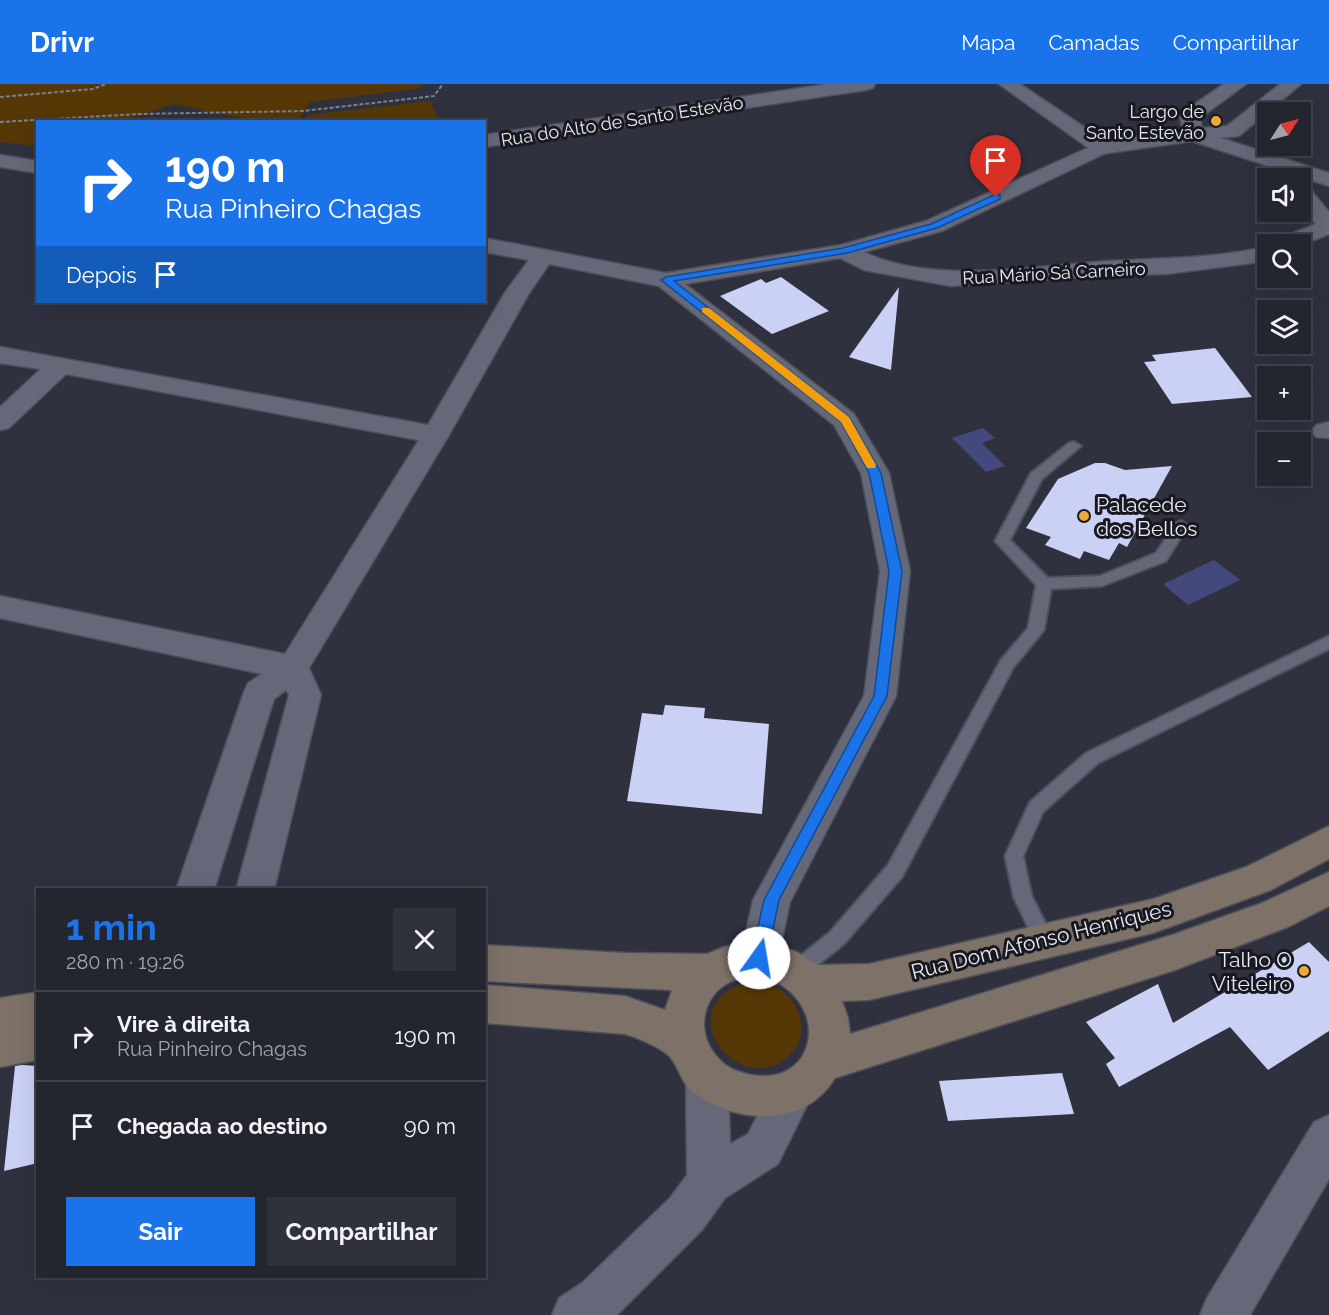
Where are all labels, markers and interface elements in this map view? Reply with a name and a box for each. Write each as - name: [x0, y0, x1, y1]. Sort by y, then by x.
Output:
- text: Drivr: [30, 26, 94, 59]
- text: Mapa: [961, 30, 1015, 55]
- text: Camadas: [1048, 30, 1140, 55]
- text: Compartilhar: [1173, 30, 1299, 55]
- street label: Rua do Alto de Santo Estevão: [499, 91, 745, 151]
- place label: Largo de Santo Estevão: [1086, 101, 1204, 143]
- north arrow: [1257, 102, 1311, 156]
- map controls: [1257, 102, 1311, 486]
- marker: Largo de Santo Estevão: [1209, 114, 1223, 128]
- pin: [970, 135, 1021, 197]
- text: 190 m: [165, 143, 285, 192]
- icon: right: [66, 144, 144, 222]
- icon: arrive: [979, 144, 1012, 177]
- button: sound: [1257, 168, 1311, 222]
- text: Rua Pinheiro Chagas: [165, 193, 421, 224]
- button: search: [1257, 234, 1311, 288]
- icon: arrive: [149, 258, 182, 291]
- street label: Rua Mário Sá Carneiro: [962, 258, 1146, 288]
- text: Depois: [66, 262, 137, 288]
- button: layers: [1257, 300, 1311, 354]
- button: +: [1257, 366, 1311, 420]
- button: −: [1257, 432, 1311, 486]
- place label: Palacede dos Bellos: [1096, 492, 1197, 541]
- marker: Palacede dos Bellos: [1077, 509, 1091, 523]
- street label: Rua Dom Afonso Henriques: [908, 896, 1174, 984]
- text: 1 min: [66, 906, 157, 948]
- button: close: [393, 908, 456, 971]
- position arrow: [727, 926, 791, 990]
- place label: Talho O Viteleiro: [1212, 947, 1292, 996]
- text: 280 m · 19:26: [66, 950, 185, 974]
- marker: Talho O Viteleiro: [1297, 964, 1311, 978]
- text: Vire à direita: [117, 1011, 250, 1037]
- icon: right: [66, 1020, 99, 1053]
- text: 190 m: [394, 1023, 456, 1049]
- text: Rua Pinheiro Chagas: [117, 1037, 307, 1061]
- icon: arrive: [66, 1110, 99, 1143]
- text: Chegada ao destino: [117, 1113, 327, 1139]
- text: 90 m: [404, 1113, 456, 1139]
- button: Sair: [66, 1197, 255, 1266]
- button: Compartilhar: [267, 1197, 456, 1266]

